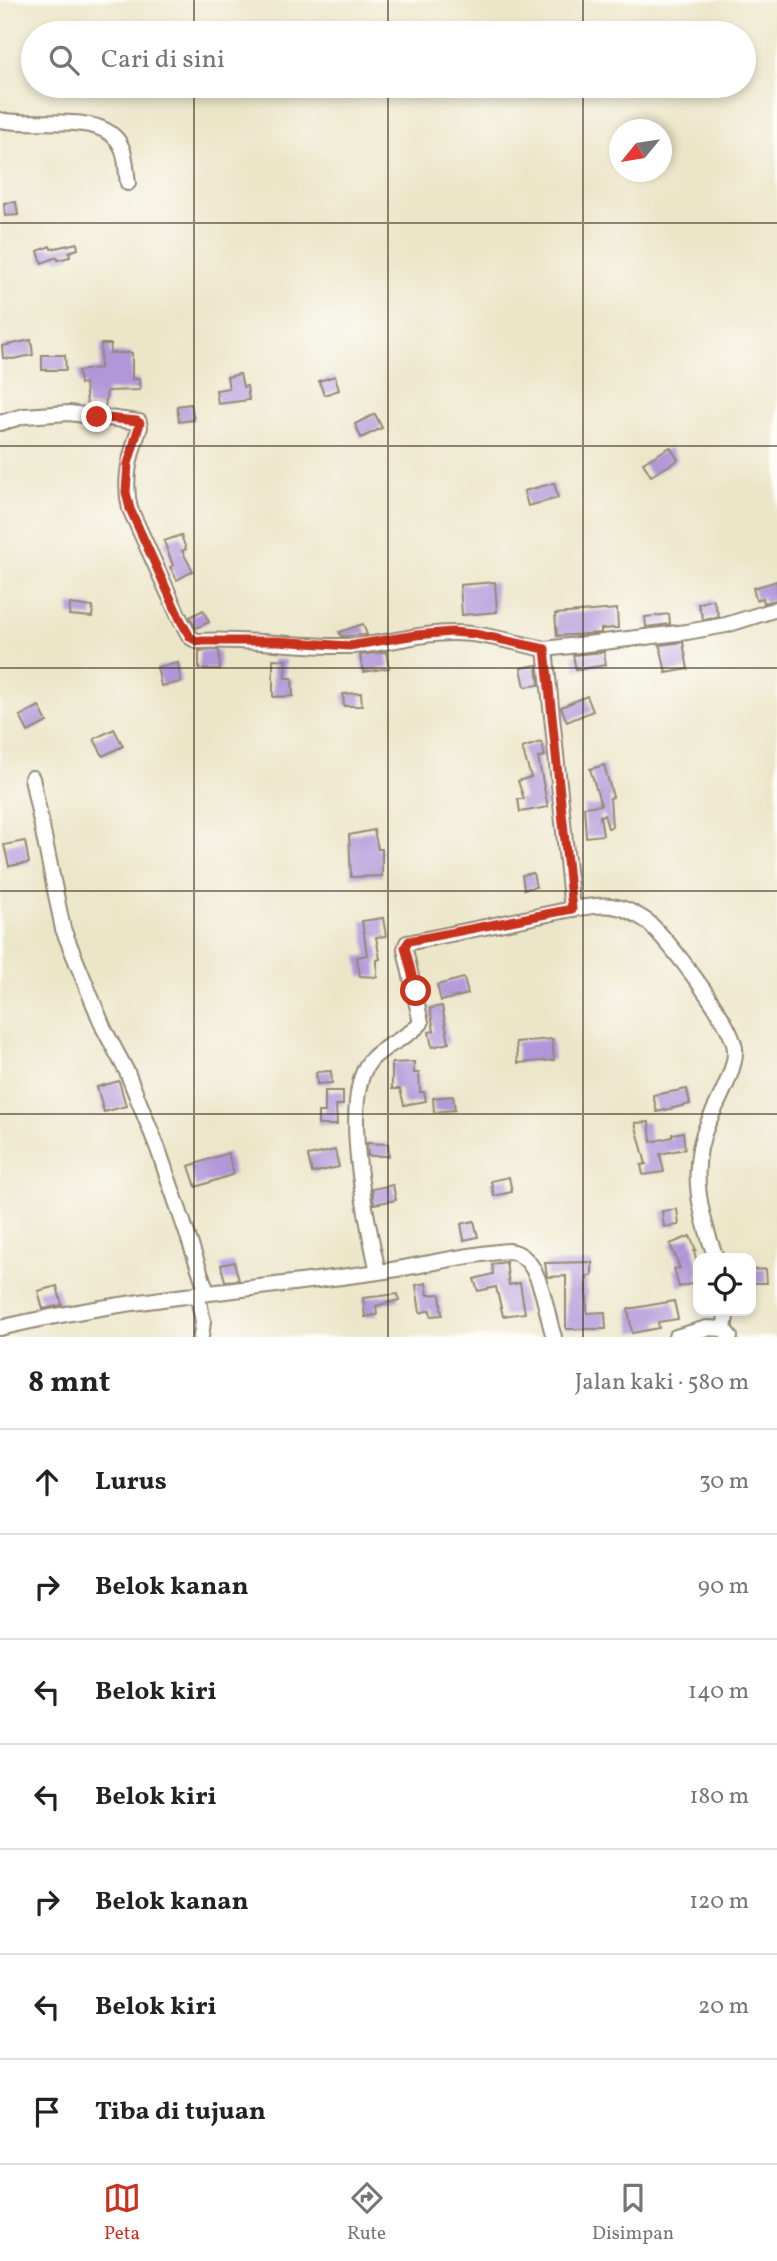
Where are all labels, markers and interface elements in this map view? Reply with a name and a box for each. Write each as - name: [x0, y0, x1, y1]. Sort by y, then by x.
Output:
- search box: [21, 21, 756, 98]
- icon: search: [45, 41, 83, 79]
- text: Cari di sini: [101, 42, 225, 78]
- north arrow: [609, 119, 672, 182]
- route end: [81, 401, 112, 432]
- route start: [400, 975, 431, 1006]
- map controls: [693, 1253, 756, 1316]
- button: locate: [693, 1253, 756, 1316]
- text: 8 mnt: [28, 1362, 110, 1404]
- text: Jalan kaki · 580 m: [575, 1367, 749, 1399]
- icon: ahead: [28, 1463, 66, 1501]
- text: Lurus: [95, 1464, 167, 1500]
- text: 30 m: [699, 1466, 749, 1498]
- icon: right: [28, 1568, 66, 1606]
- text: Belok kanan: [95, 1569, 249, 1605]
- text: 90 m: [698, 1571, 749, 1603]
- icon: left: [28, 1673, 66, 1711]
- text: Belok kiri: [95, 1674, 217, 1710]
- text: 140 m: [688, 1676, 749, 1708]
- icon: left: [28, 1778, 66, 1816]
- text: Belok kiri: [95, 1779, 217, 1815]
- text: 180 m: [690, 1781, 749, 1813]
- icon: right: [28, 1883, 66, 1921]
- text: Belok kanan: [95, 1884, 249, 1920]
- text: 120 m: [689, 1886, 749, 1918]
- icon: left: [28, 1988, 66, 2026]
- text: Belok kiri: [95, 1989, 217, 2025]
- text: 20 m: [698, 1991, 749, 2023]
- icon: arrive: [28, 2093, 66, 2131]
- text: Tiba di tujuan: [95, 2094, 266, 2130]
- tab: Peta: [103, 2179, 141, 2247]
- tab: Rute: [347, 2179, 386, 2247]
- tab: Disimpan: [592, 2179, 674, 2247]

